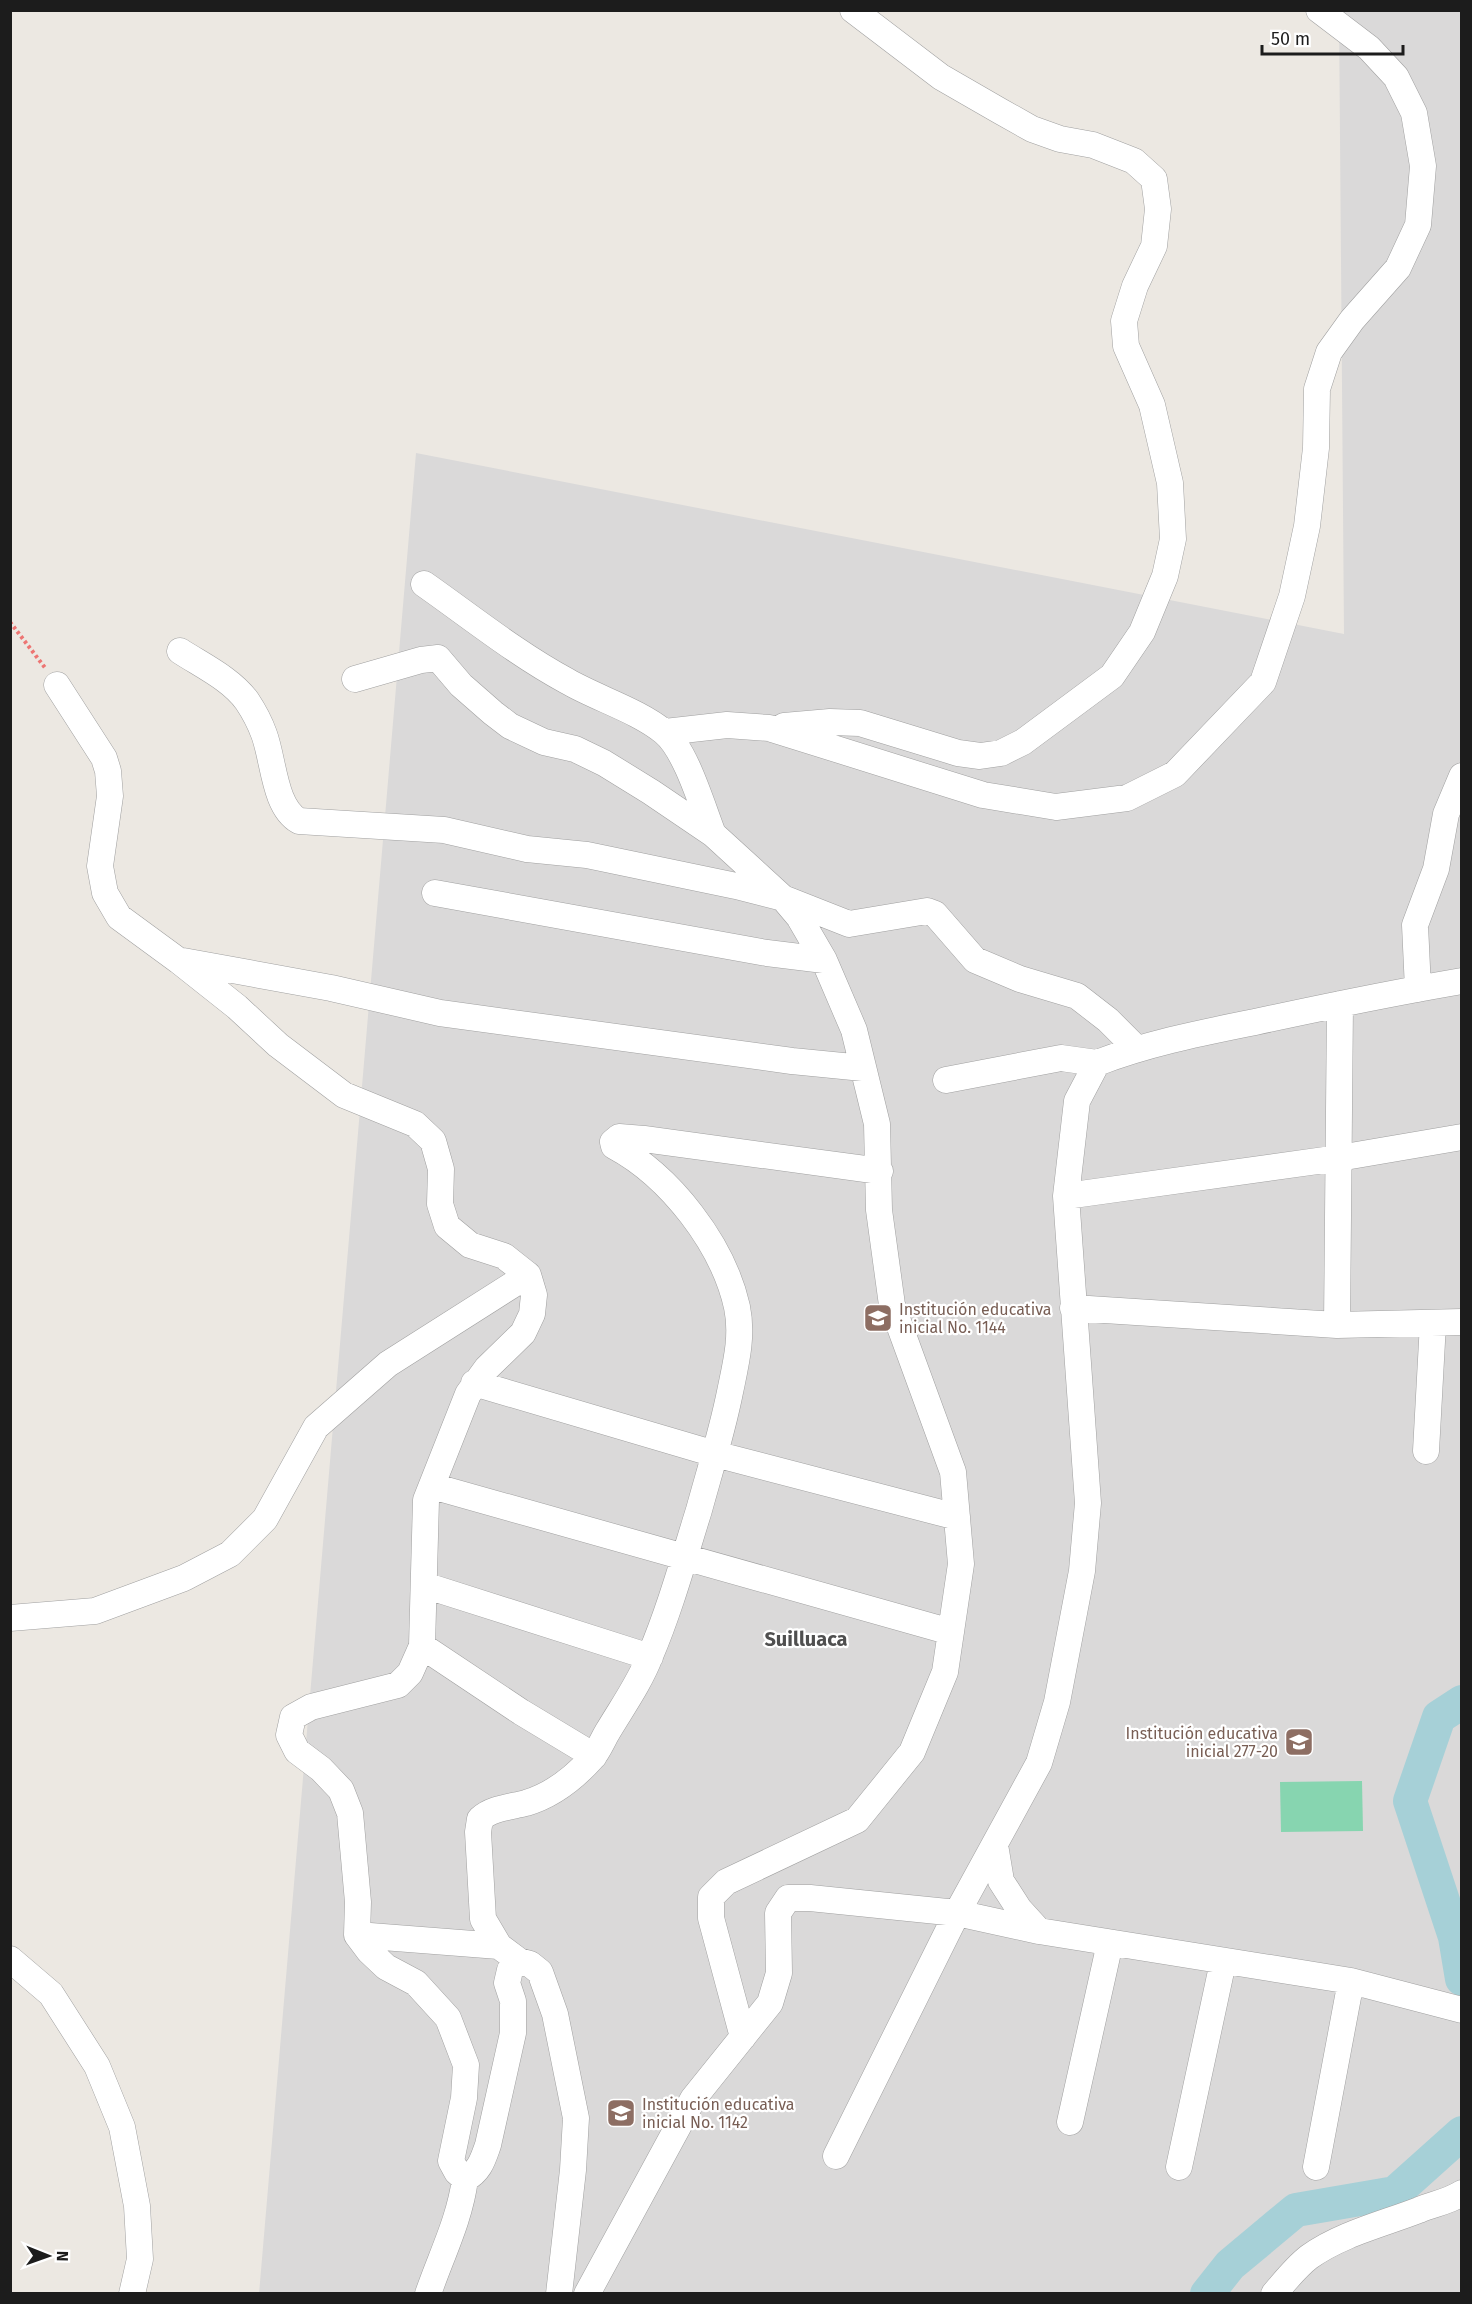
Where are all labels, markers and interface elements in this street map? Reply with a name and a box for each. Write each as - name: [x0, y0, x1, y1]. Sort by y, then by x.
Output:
- scale bar: [1262, 18, 1403, 56]
- text: 50 m: [1271, 28, 1310, 50]
- place label: Institución educativa inicial No. 1144: [899, 1300, 1051, 1337]
- school or university icon: Institución educativa inicial No. 1144: [862, 1302, 894, 1334]
- district label: Suilluaca: [764, 1627, 848, 1651]
- place label: Institución educativa inicial 277-20: [1126, 1724, 1278, 1761]
- school or university icon: Institución educativa inicial 277-20: [1283, 1726, 1315, 1758]
- place label: Institución educativa inicial No. 1142: [642, 2095, 794, 2132]
- school or university icon: Institución educativa inicial No. 1142: [605, 2097, 637, 2129]
- north arrow: [18, 2226, 78, 2286]
- text: N: [53, 2251, 72, 2262]

